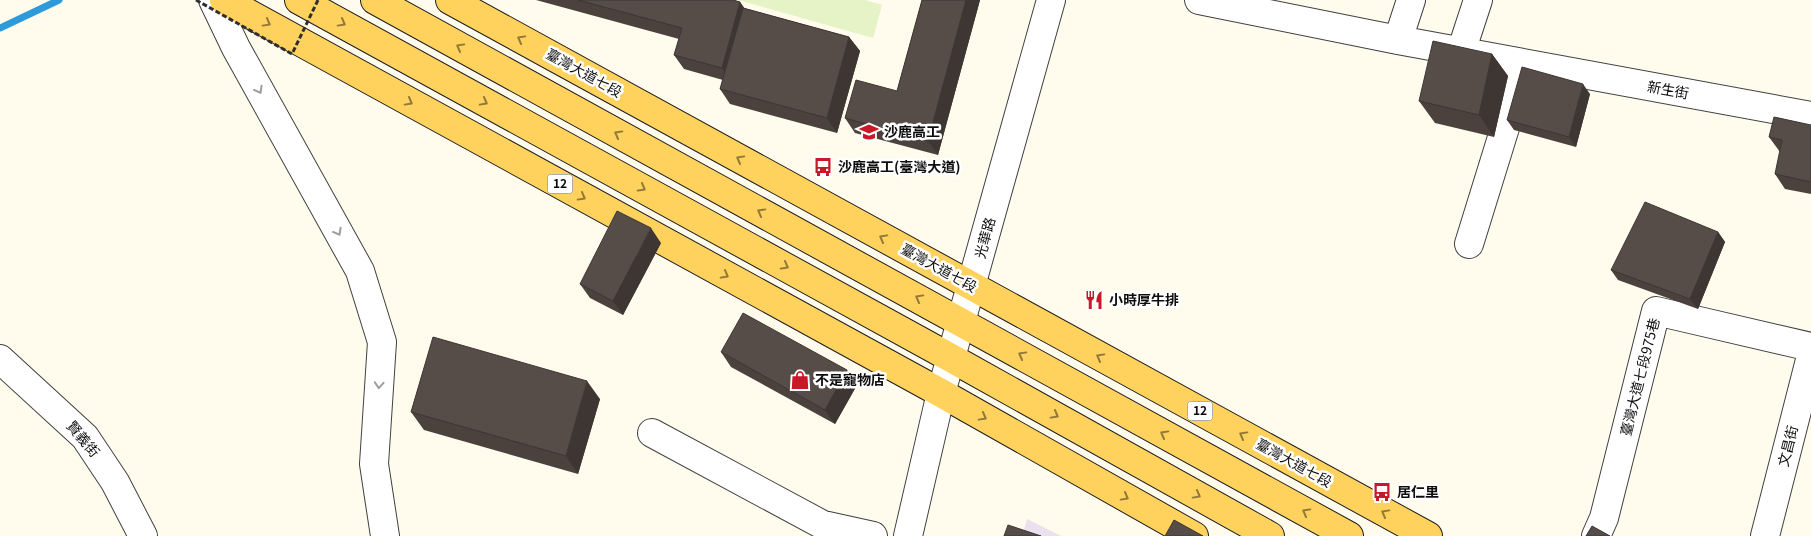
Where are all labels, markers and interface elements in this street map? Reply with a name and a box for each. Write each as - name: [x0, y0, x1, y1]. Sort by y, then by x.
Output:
- one-way arrow: [261, 17, 270, 27]
- one-way arrow: [337, 17, 346, 27]
- one-way arrow: [517, 35, 526, 45]
- one-way arrow: [457, 43, 466, 53]
- street label: 臺灣大道七段: [543, 43, 626, 101]
- street label: 新生街: [1646, 76, 1691, 103]
- one-way arrow: [253, 84, 263, 93]
- one-way arrow: [404, 95, 413, 105]
- one-way arrow: [479, 95, 488, 105]
- school or university icon: 沙鹿高工: [858, 121, 880, 143]
- place label: 沙鹿高工: [884, 121, 940, 141]
- one-way arrow: [615, 130, 624, 140]
- one-way arrow: [737, 156, 746, 166]
- bus stop icon: 沙鹿高工(臺灣大道): [812, 156, 834, 178]
- place label: 沙鹿高工(臺灣大道): [838, 156, 961, 176]
- road number: 12: [548, 174, 572, 193]
- one-way arrow: [637, 182, 646, 192]
- one-way arrow: [577, 190, 586, 200]
- one-way arrow: [757, 208, 766, 218]
- street label: 光華路: [969, 215, 999, 261]
- one-way arrow: [332, 226, 342, 235]
- one-way arrow: [879, 234, 888, 244]
- street label: 臺灣大道七段: [898, 238, 981, 296]
- one-way arrow: [779, 260, 788, 270]
- one-way arrow: [719, 269, 728, 279]
- restaurant icon: 小時厚牛排: [1083, 289, 1105, 311]
- place label: 小時厚牛排: [1109, 289, 1179, 309]
- one-way arrow: [915, 295, 924, 305]
- street label: 臺灣大道七段975巷: [1615, 315, 1663, 438]
- one-way arrow: [1018, 351, 1027, 361]
- one-way arrow: [1096, 353, 1105, 363]
- shop icon: 不是寵物店: [789, 369, 811, 391]
- place label: 不是寵物店: [815, 369, 885, 389]
- one-way arrow: [374, 381, 385, 389]
- road number: 12: [1188, 402, 1212, 421]
- one-way arrow: [1049, 409, 1058, 419]
- one-way arrow: [978, 411, 987, 421]
- street label: 賢義街: [63, 416, 105, 461]
- street label: 文昌街: [1772, 423, 1802, 469]
- one-way arrow: [1160, 430, 1169, 440]
- one-way arrow: [1239, 431, 1248, 441]
- street label: 臺灣大道七段: [1253, 433, 1336, 491]
- bus stop icon: 居仁里: [1371, 481, 1393, 503]
- place label: 居仁里: [1397, 481, 1439, 501]
- one-way arrow: [1191, 488, 1200, 498]
- one-way arrow: [1119, 491, 1128, 501]
- one-way arrow: [1302, 509, 1311, 519]
- one-way arrow: [1381, 509, 1390, 519]

